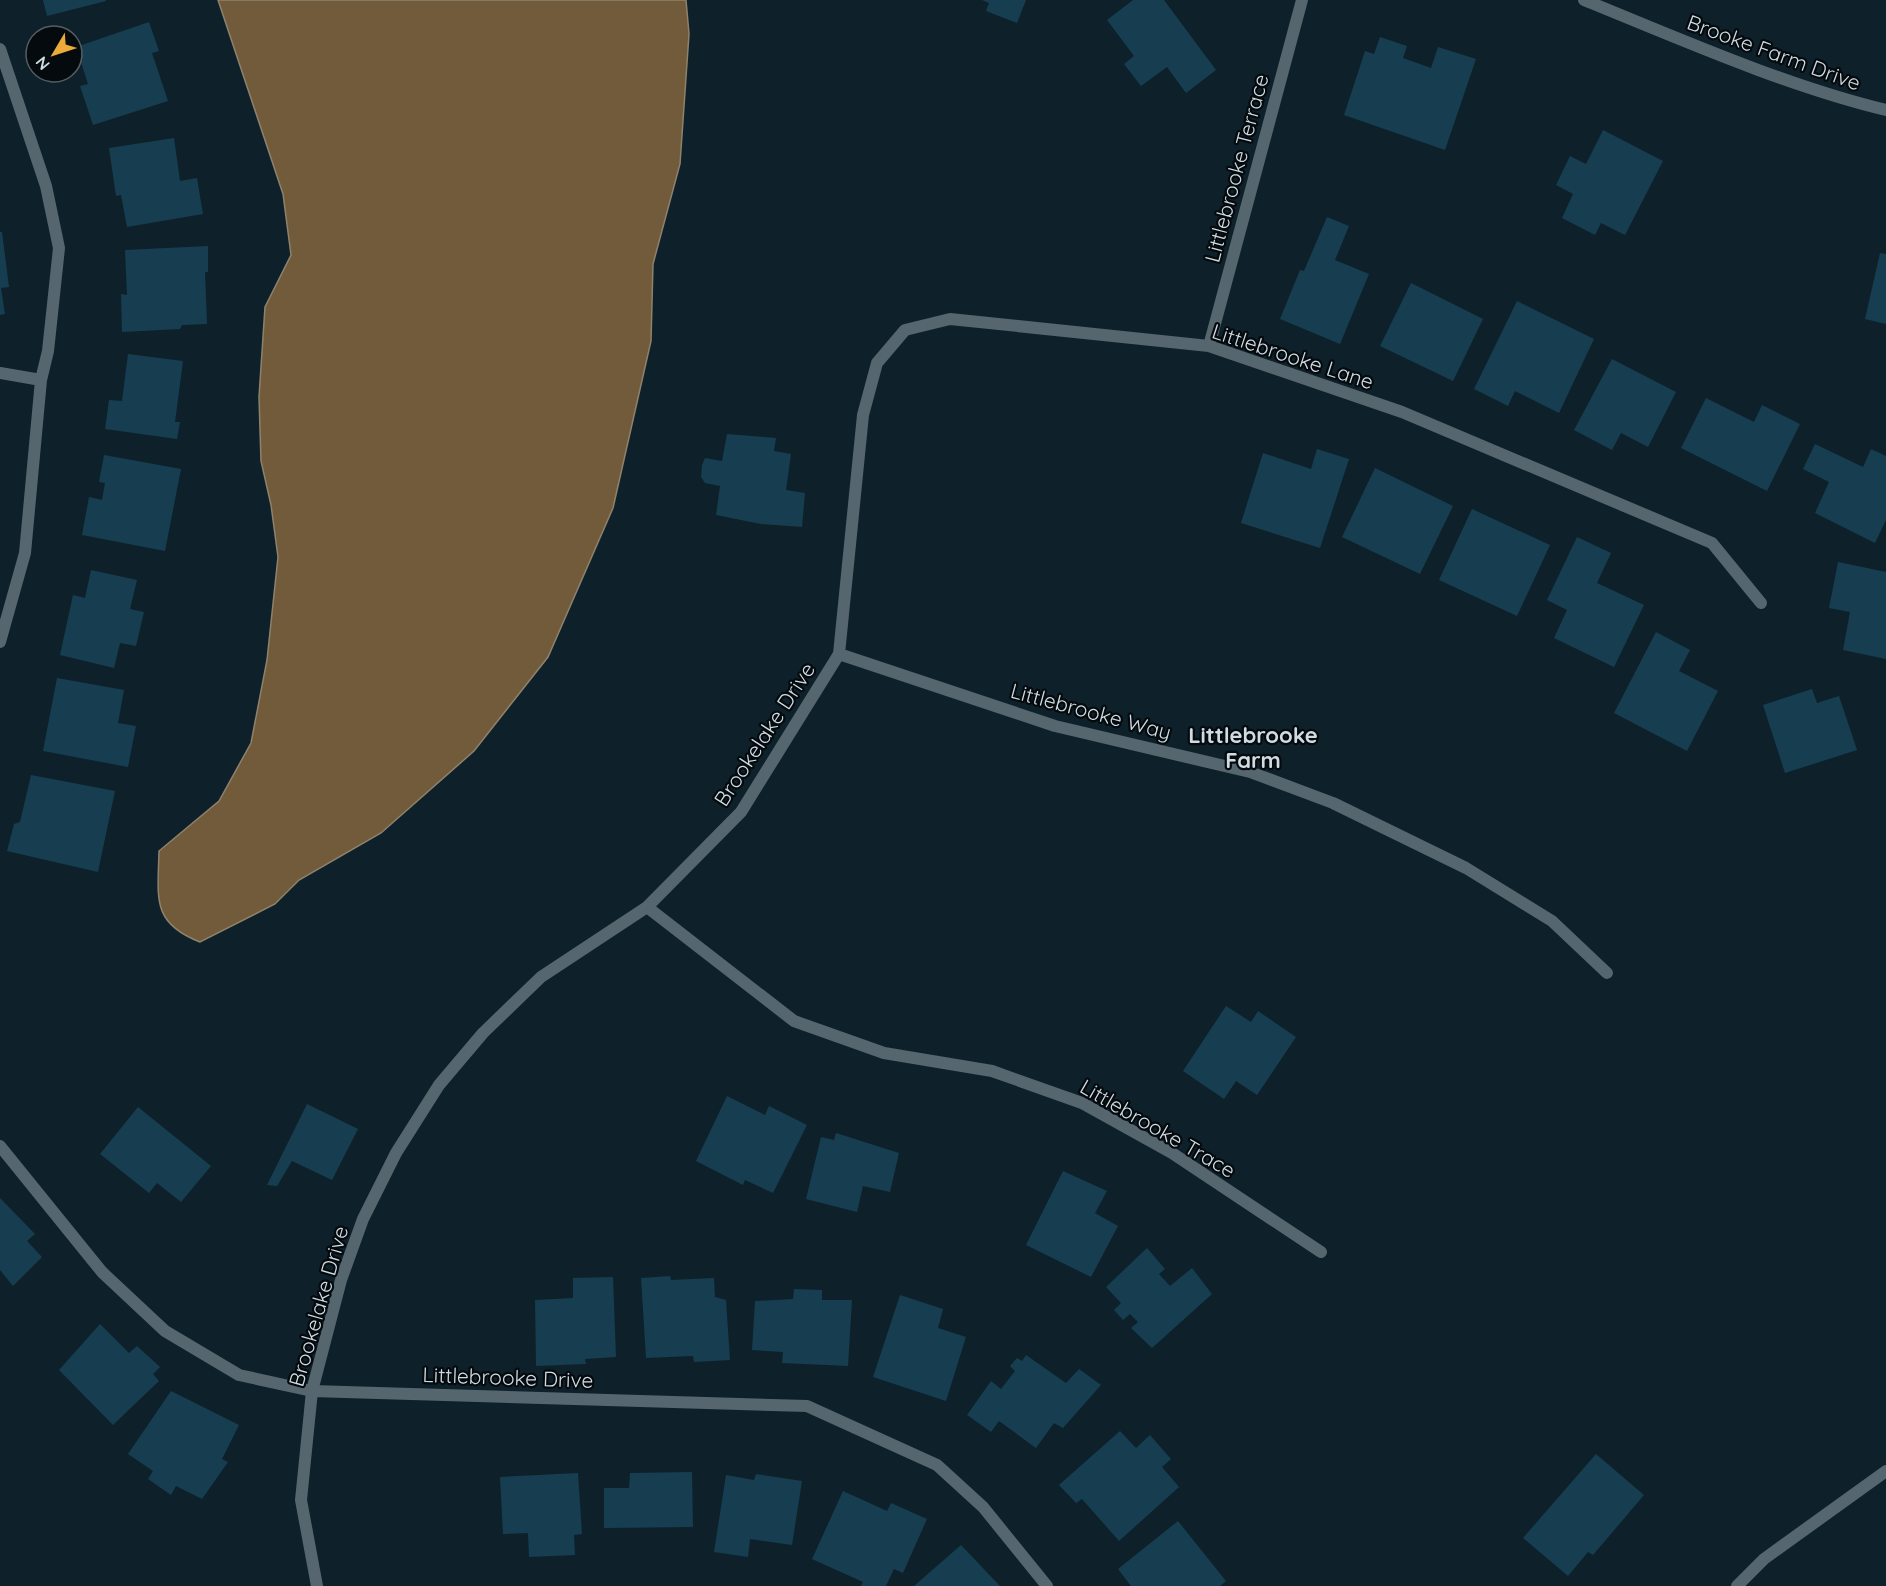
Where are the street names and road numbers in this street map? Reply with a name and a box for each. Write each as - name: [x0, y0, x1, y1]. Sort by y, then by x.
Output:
- street label: Brooke Farm Drive: [1684, 9, 1864, 95]
- street label: Littlebrooke Terrace: [1198, 71, 1274, 265]
- street label: Littlebrooke Lane: [1209, 318, 1377, 394]
- street label: Brookelake Drive: [708, 657, 820, 811]
- street label: Littlebrooke Way: [1008, 677, 1174, 745]
- street label: Littlebrooke Trace: [1076, 1073, 1240, 1183]
- street label: Brookelake Drive: [283, 1223, 353, 1389]
- street label: Littlebrooke Drive: [422, 1361, 594, 1393]

